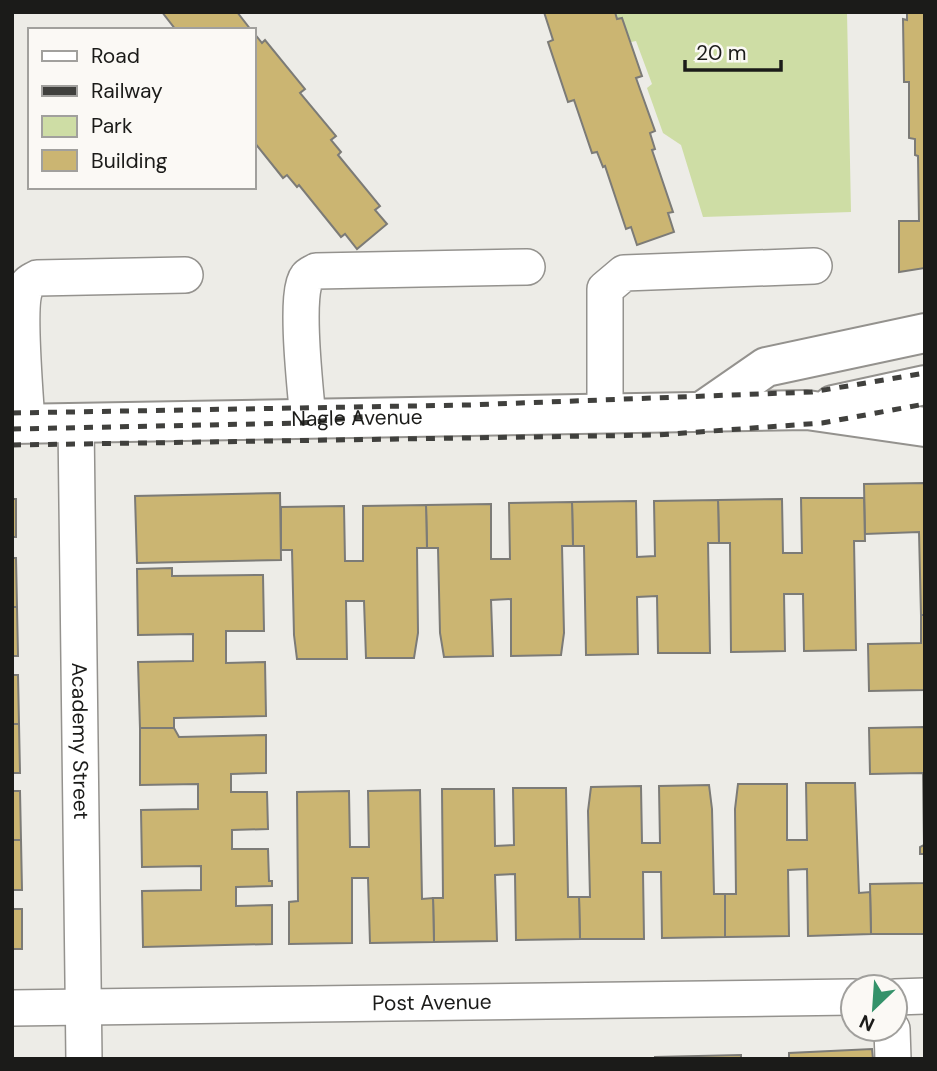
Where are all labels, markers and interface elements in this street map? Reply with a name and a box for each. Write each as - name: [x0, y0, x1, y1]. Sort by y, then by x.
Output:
- legend: [28, 28, 256, 189]
- scale bar: [685, 28, 781, 72]
- text: 20 m: [696, 39, 747, 67]
- text: Road: [91, 42, 140, 70]
- text: Railway: [91, 77, 163, 105]
- text: Park: [91, 112, 133, 140]
- text: Building: [91, 147, 168, 175]
- street label: Nagle Avenue: [291, 403, 423, 433]
- street label: Academy Street: [65, 662, 95, 820]
- north arrow: [839, 973, 909, 1043]
- street label: Post Avenue: [372, 988, 492, 1017]
- text: N: [855, 1009, 879, 1037]

